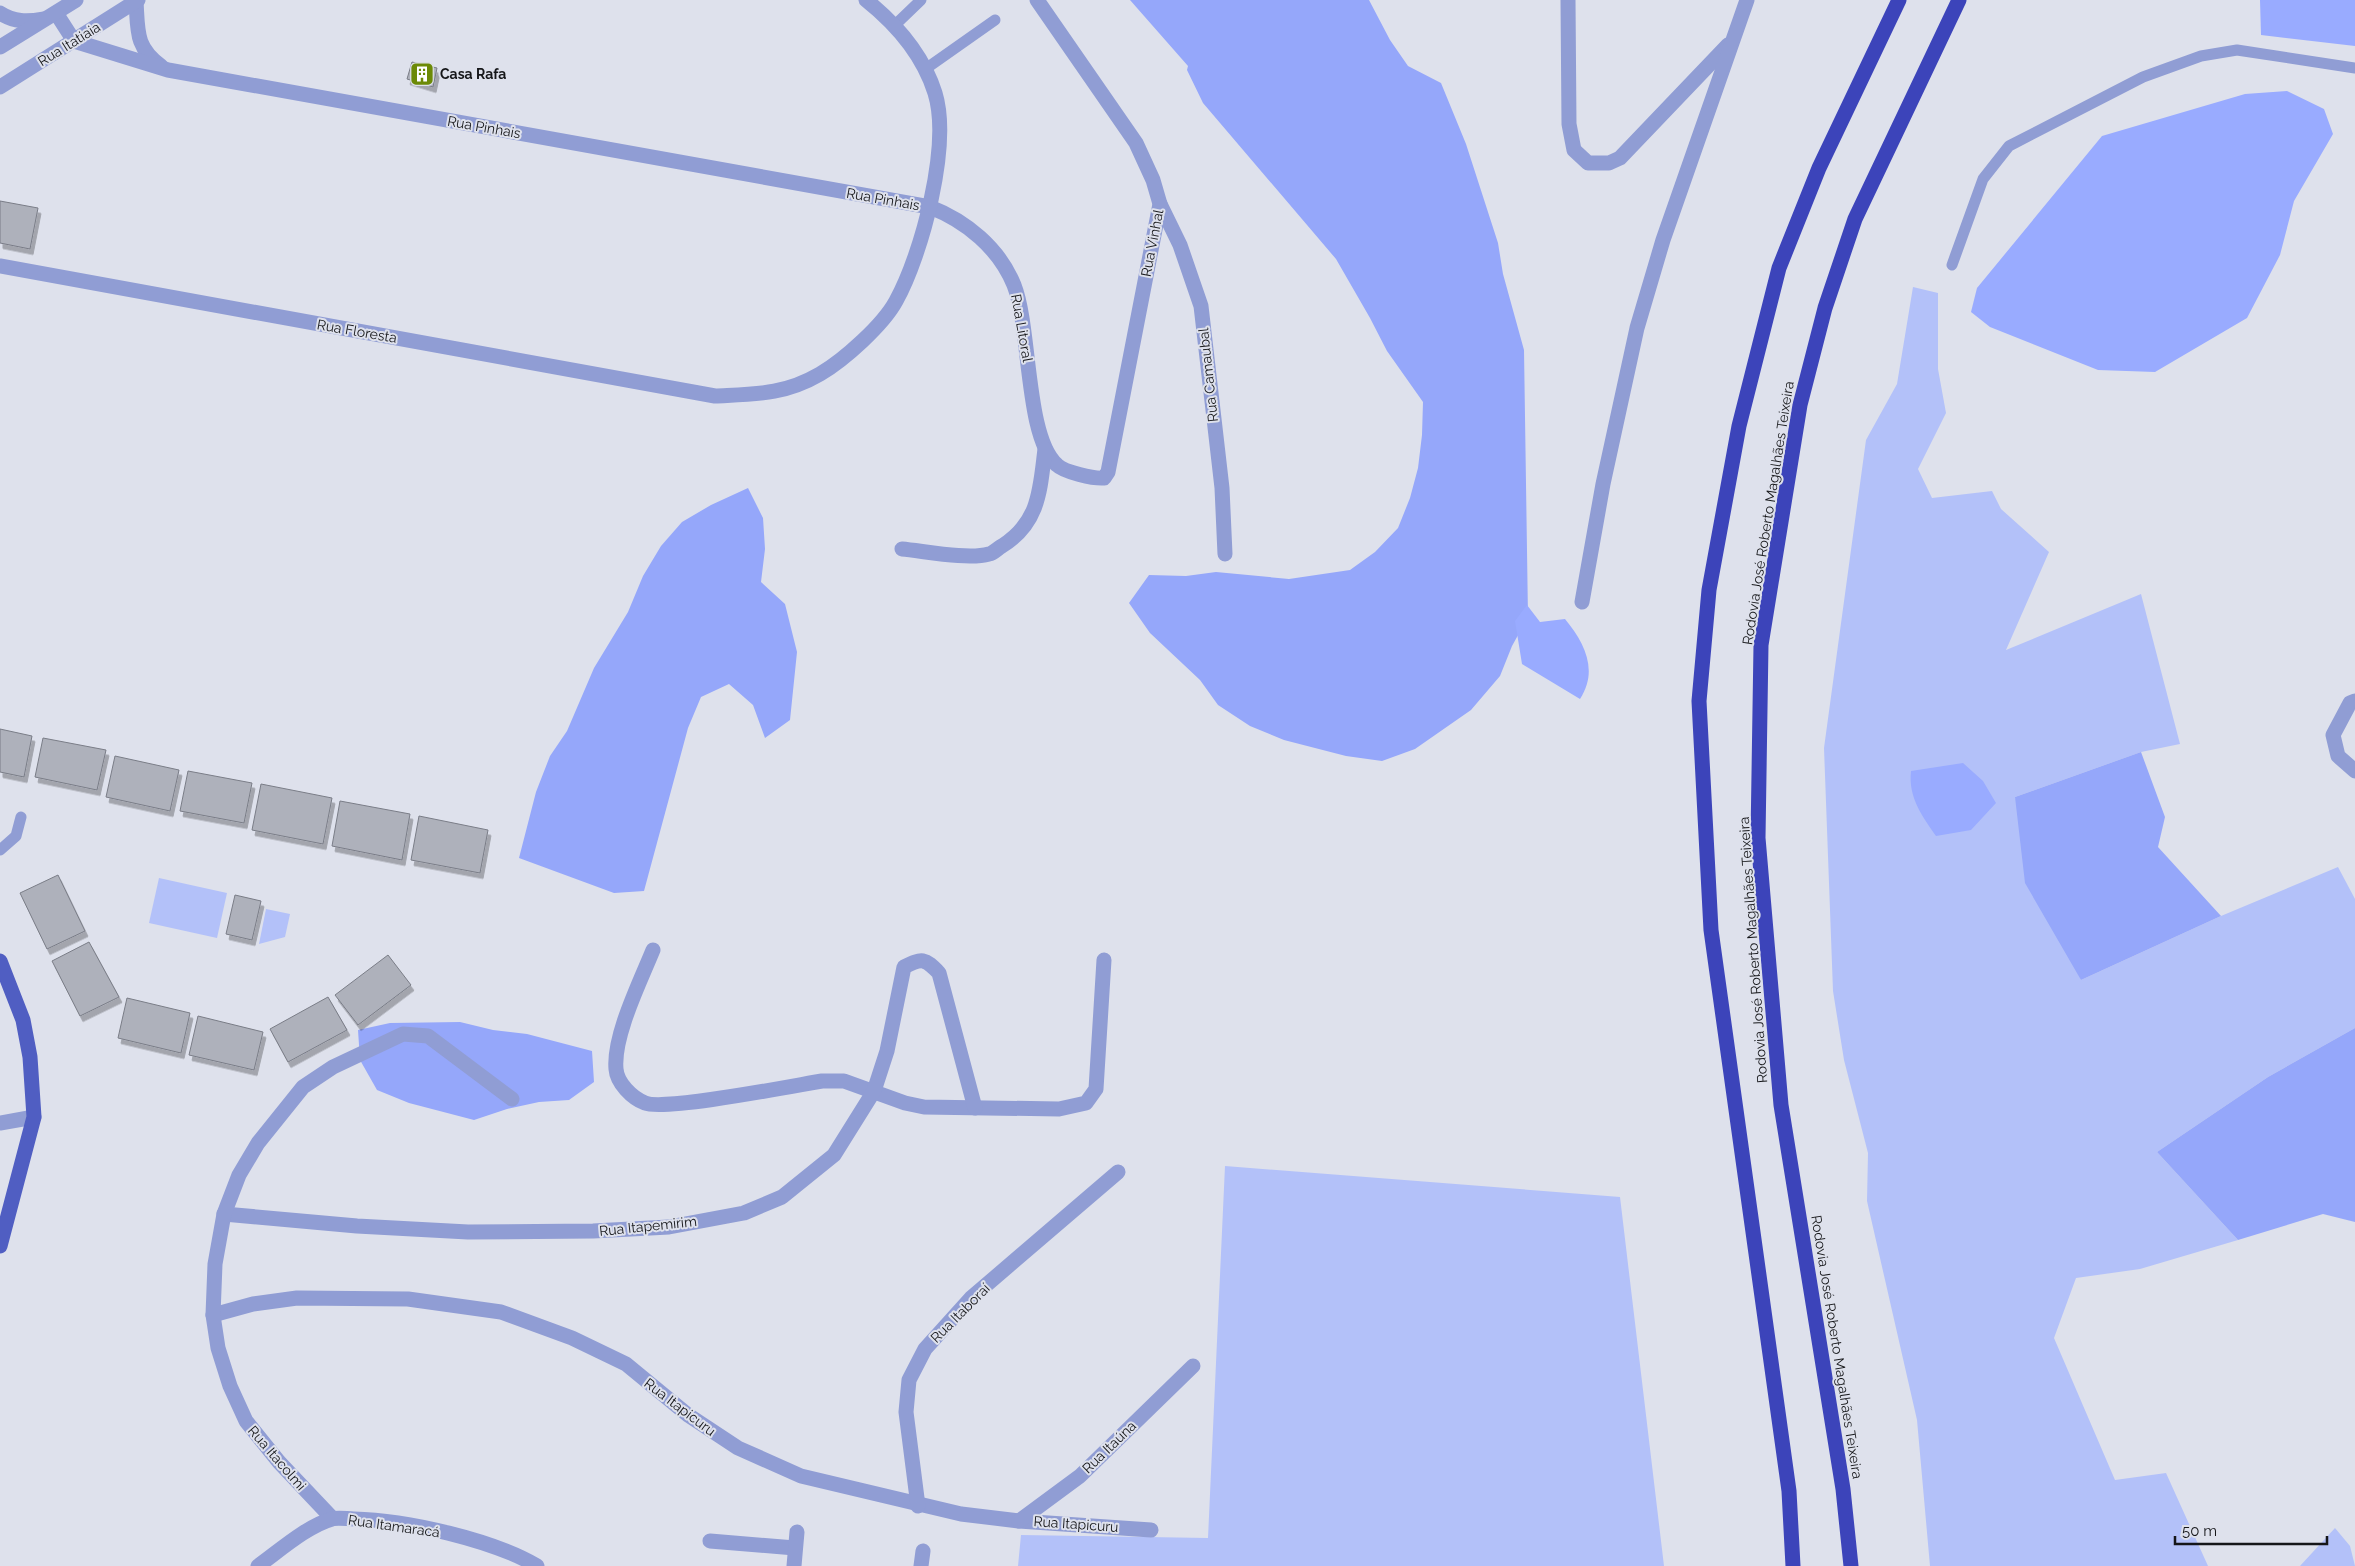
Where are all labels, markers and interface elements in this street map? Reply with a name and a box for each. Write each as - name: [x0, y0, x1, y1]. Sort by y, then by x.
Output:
- street label: Rua Itatiaia: [35, 19, 103, 69]
- building icon: Casa Rafa: [409, 61, 435, 87]
- place label: Casa Rafa: [440, 66, 506, 82]
- street label: Rua Pinhais: [446, 113, 522, 141]
- street label: Rua Pinhais: [845, 185, 921, 213]
- street label: Rua Vinhal: [1138, 208, 1166, 278]
- street label: Rua Litoral: [1008, 293, 1036, 364]
- street label: Rua Floresta: [316, 316, 398, 346]
- street label: Rua Camaubal: [1195, 327, 1221, 423]
- street label: Rodovia José Roberto Magalhães Teixeira: [1739, 380, 1797, 646]
- street label: Rodovia José Roberto Magalhães Teixeira: [1736, 816, 1770, 1084]
- street label: Rua Itapemirim: [598, 1213, 698, 1239]
- street label: Rodovia José Roberto Magalhães Teixeira: [1808, 1214, 1866, 1480]
- street label: Rua Itaboraí: [927, 1280, 993, 1346]
- street label: Rua Itapicuru: [641, 1375, 719, 1439]
- street label: Rua Itaúna: [1079, 1417, 1139, 1477]
- street label: Rua Itacolmi: [245, 1423, 309, 1493]
- street label: Rua Itamaracá: [347, 1512, 441, 1540]
- street label: Rua Itapicuru: [1033, 1513, 1119, 1535]
- scale bar: [2175, 1514, 2328, 1546]
- text: 50 m: [2182, 1522, 2217, 1540]

